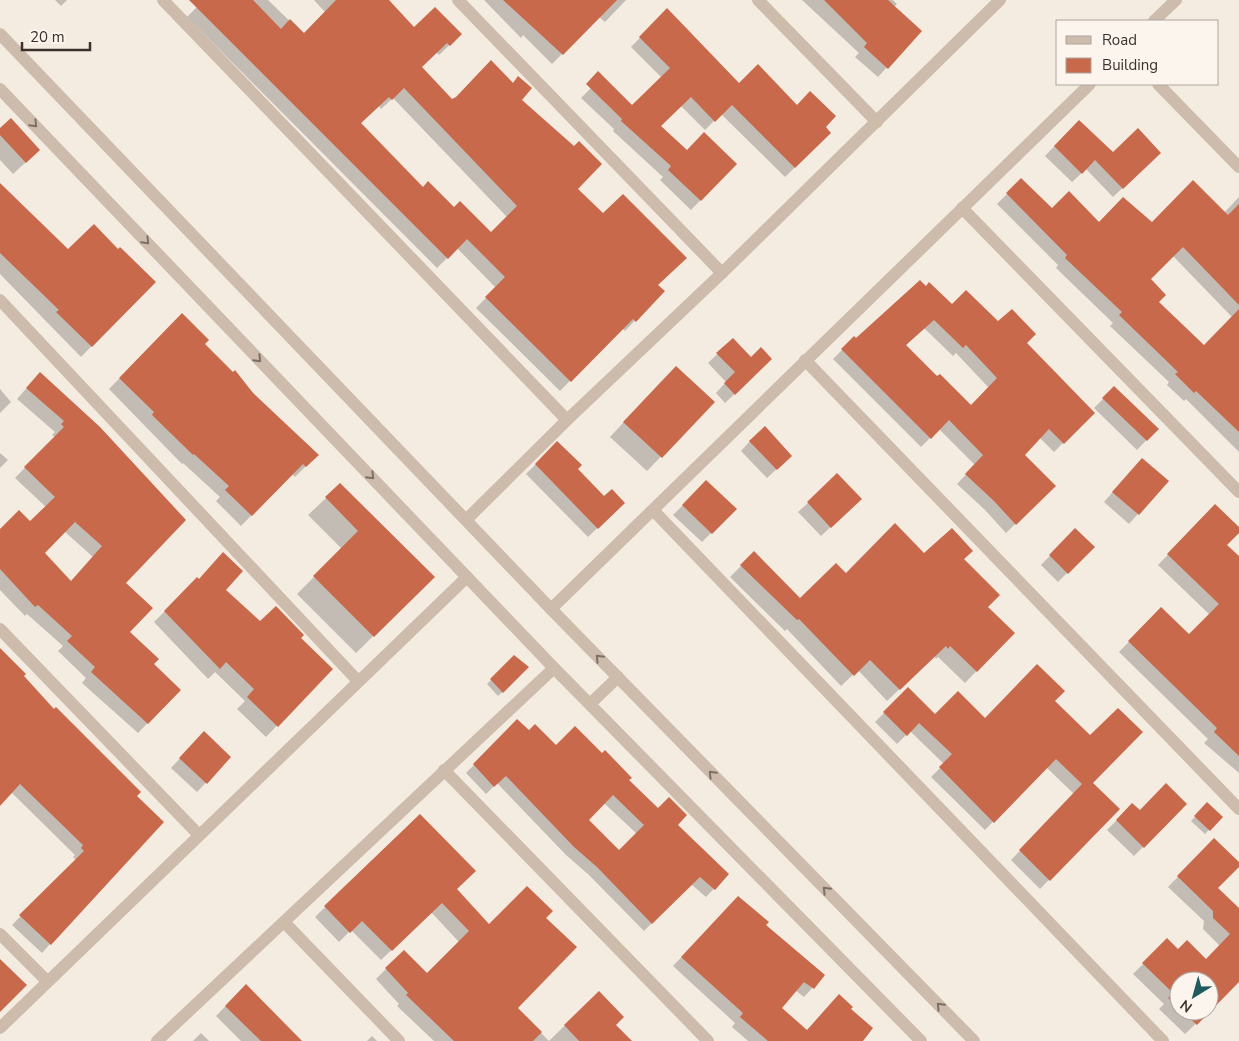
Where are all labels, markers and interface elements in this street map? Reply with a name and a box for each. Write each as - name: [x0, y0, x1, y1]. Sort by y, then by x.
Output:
- scale bar: [22, 20, 90, 52]
- legend: [1056, 20, 1219, 85]
- text: 20 m: [30, 27, 65, 47]
- text: Road: [1102, 30, 1137, 50]
- text: Building: [1102, 55, 1158, 75]
- one-way arrow: [28, 118, 37, 127]
- one-way arrow: [140, 236, 149, 245]
- one-way arrow: [252, 353, 261, 362]
- one-way arrow: [365, 471, 374, 480]
- one-way arrow: [596, 655, 605, 664]
- one-way arrow: [709, 771, 718, 780]
- one-way arrow: [823, 887, 832, 896]
- north arrow: [1169, 971, 1219, 1021]
- text: N: [1177, 995, 1196, 1017]
- one-way arrow: [937, 1003, 946, 1012]

